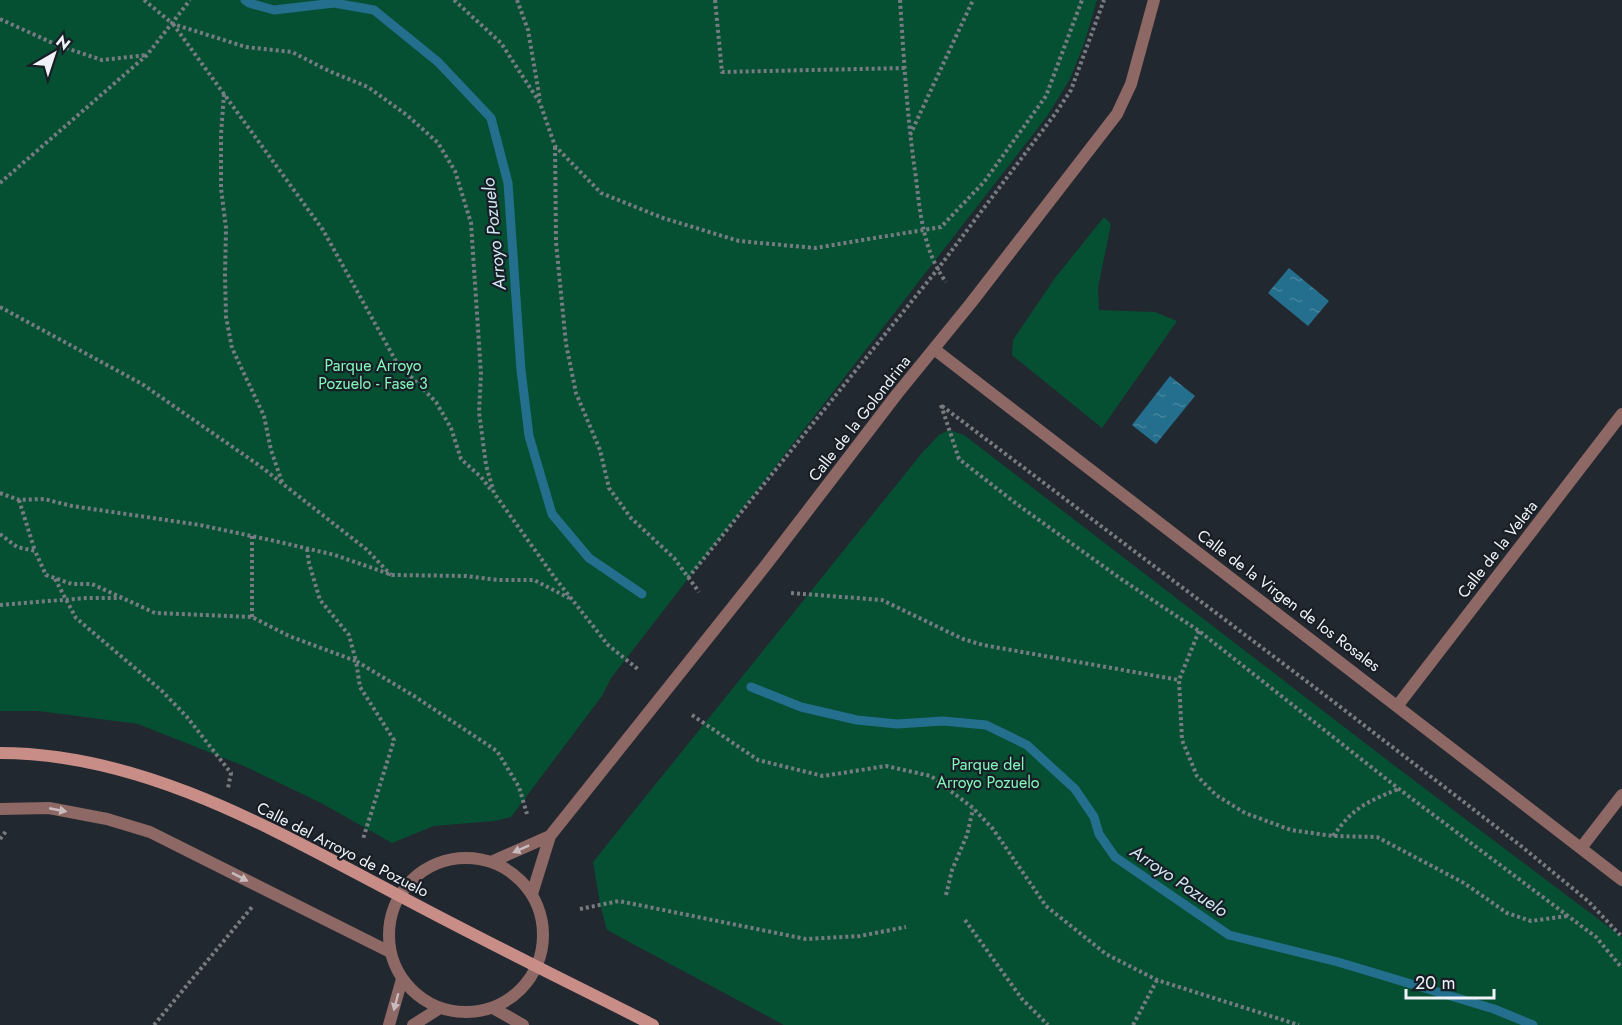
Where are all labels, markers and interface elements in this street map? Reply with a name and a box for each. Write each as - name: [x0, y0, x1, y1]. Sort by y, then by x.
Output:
- north arrow: [24, 24, 84, 84]
- text: N: [51, 30, 75, 56]
- water label: Arroyo Pozuelo: [475, 176, 513, 292]
- street label: Calle de la Golondrina: [803, 350, 916, 486]
- park label: Parque Arroyo Pozuelo - Fase 3: [318, 354, 428, 395]
- street label: Calle de la Veleta: [1452, 496, 1543, 603]
- street label: Calle de la Virgen de los Rosales: [1192, 524, 1385, 677]
- park label: Parque del Arroyo Pozuelo: [936, 753, 1040, 794]
- street label: Calle del Arroyo de Pozuelo: [253, 796, 433, 903]
- one-way arrow: [49, 806, 68, 815]
- water label: Arroyo Pozuelo: [1124, 838, 1233, 924]
- one-way arrow: [512, 844, 529, 853]
- one-way arrow: [231, 872, 248, 882]
- scale bar: [1406, 962, 1494, 1000]
- text: 20 m: [1415, 970, 1455, 996]
- one-way arrow: [391, 993, 400, 1011]

